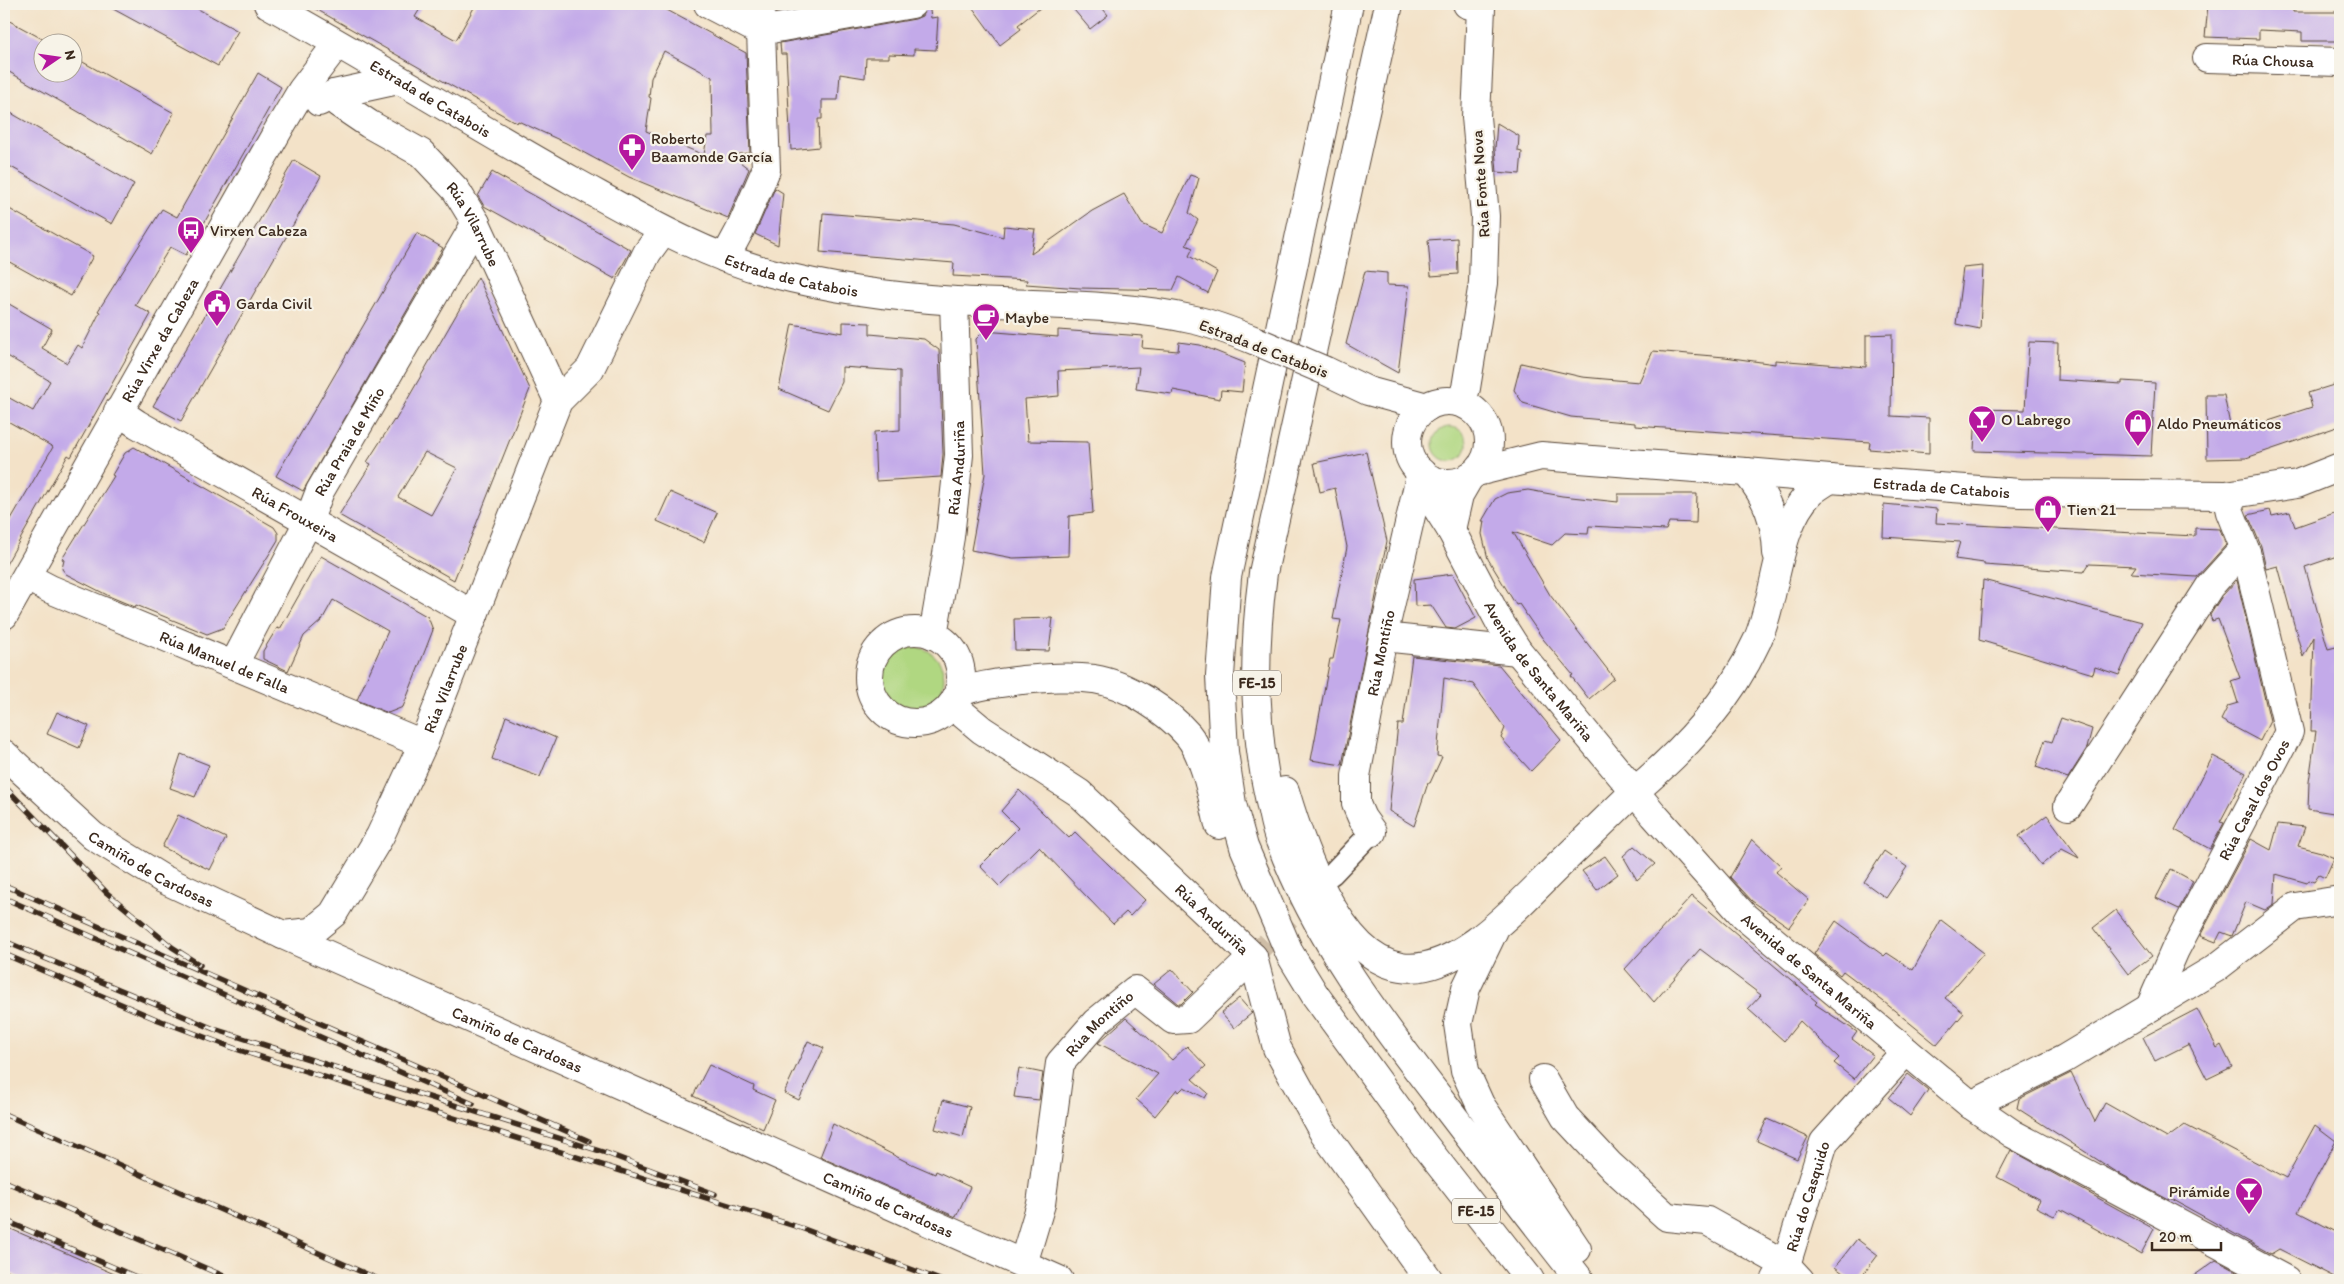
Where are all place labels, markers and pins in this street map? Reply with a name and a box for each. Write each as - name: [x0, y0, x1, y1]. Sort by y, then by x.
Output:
- place label: Roberto Baamonde García: [651, 129, 773, 166]
- pharmacy icon: Roberto Baamonde García: [617, 132, 647, 171]
- bus stop icon: Virxen Cabeza: [176, 215, 206, 254]
- place label: Virxen Cabeza: [210, 221, 308, 240]
- public building icon: Garda Civil: [202, 288, 232, 327]
- place label: Garda Civil: [236, 294, 313, 313]
- cafe icon: Maybe: [971, 302, 1001, 341]
- place label: Maybe: [1005, 308, 1049, 327]
- bar icon: O Labrego: [1967, 404, 1997, 443]
- shop icon: Aldo Pneumáticos: [2123, 408, 2153, 447]
- place label: O Labrego: [2001, 410, 2071, 429]
- place label: Aldo Pneumáticos: [2157, 414, 2281, 433]
- shop icon: Tien 21: [2033, 494, 2063, 533]
- place label: Tien 21: [2067, 500, 2117, 519]
- bar icon: Pirámide: [2234, 1176, 2264, 1215]
- place label: Pirámide: [2169, 1182, 2230, 1201]

